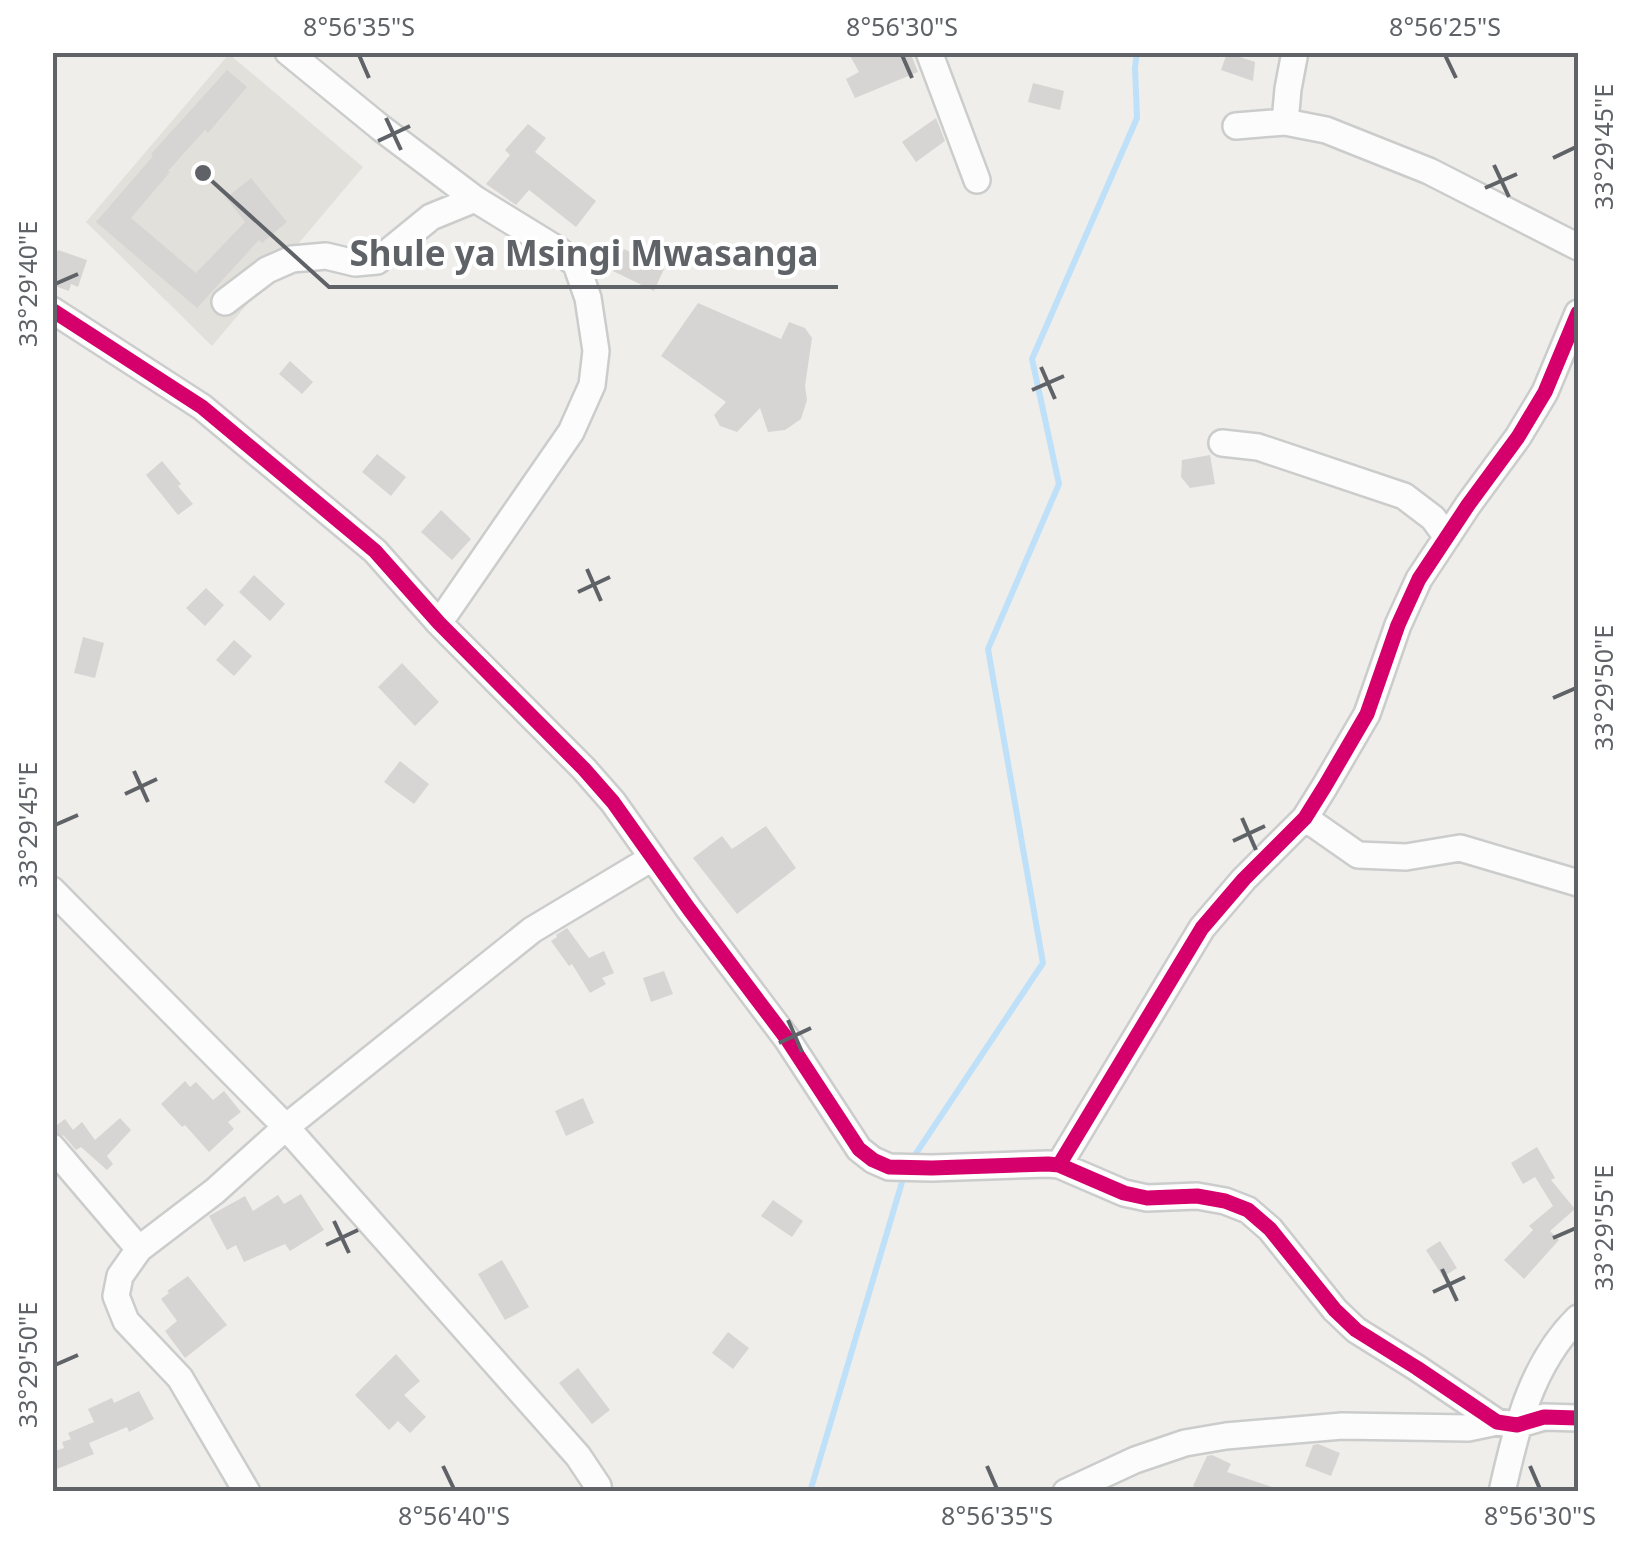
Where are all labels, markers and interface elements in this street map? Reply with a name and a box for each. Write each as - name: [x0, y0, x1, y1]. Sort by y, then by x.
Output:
- text: 8°56'35"S: [303, 9, 415, 43]
- text: 8°56'30"S: [846, 9, 958, 43]
- text: 8°56'25"S: [1389, 9, 1501, 43]
- text: 33°29'45"E: [1586, 84, 1620, 210]
- text: 33°29'40"E: [10, 221, 44, 347]
- callout: Shule ya Msingi Mwasanga: [329, 222, 838, 287]
- text: Shule ya Msingi Mwasanga: [349, 229, 819, 276]
- text: 33°29'50"E: [1586, 625, 1620, 751]
- text: 33°29'45"E: [10, 762, 44, 888]
- text: 33°29'55"E: [1586, 1165, 1620, 1291]
- text: 33°29'50"E: [10, 1302, 44, 1428]
- text: 8°56'40"S: [398, 1498, 510, 1532]
- text: 8°56'35"S: [941, 1498, 1053, 1532]
- text: 8°56'30"S: [1484, 1498, 1596, 1532]

